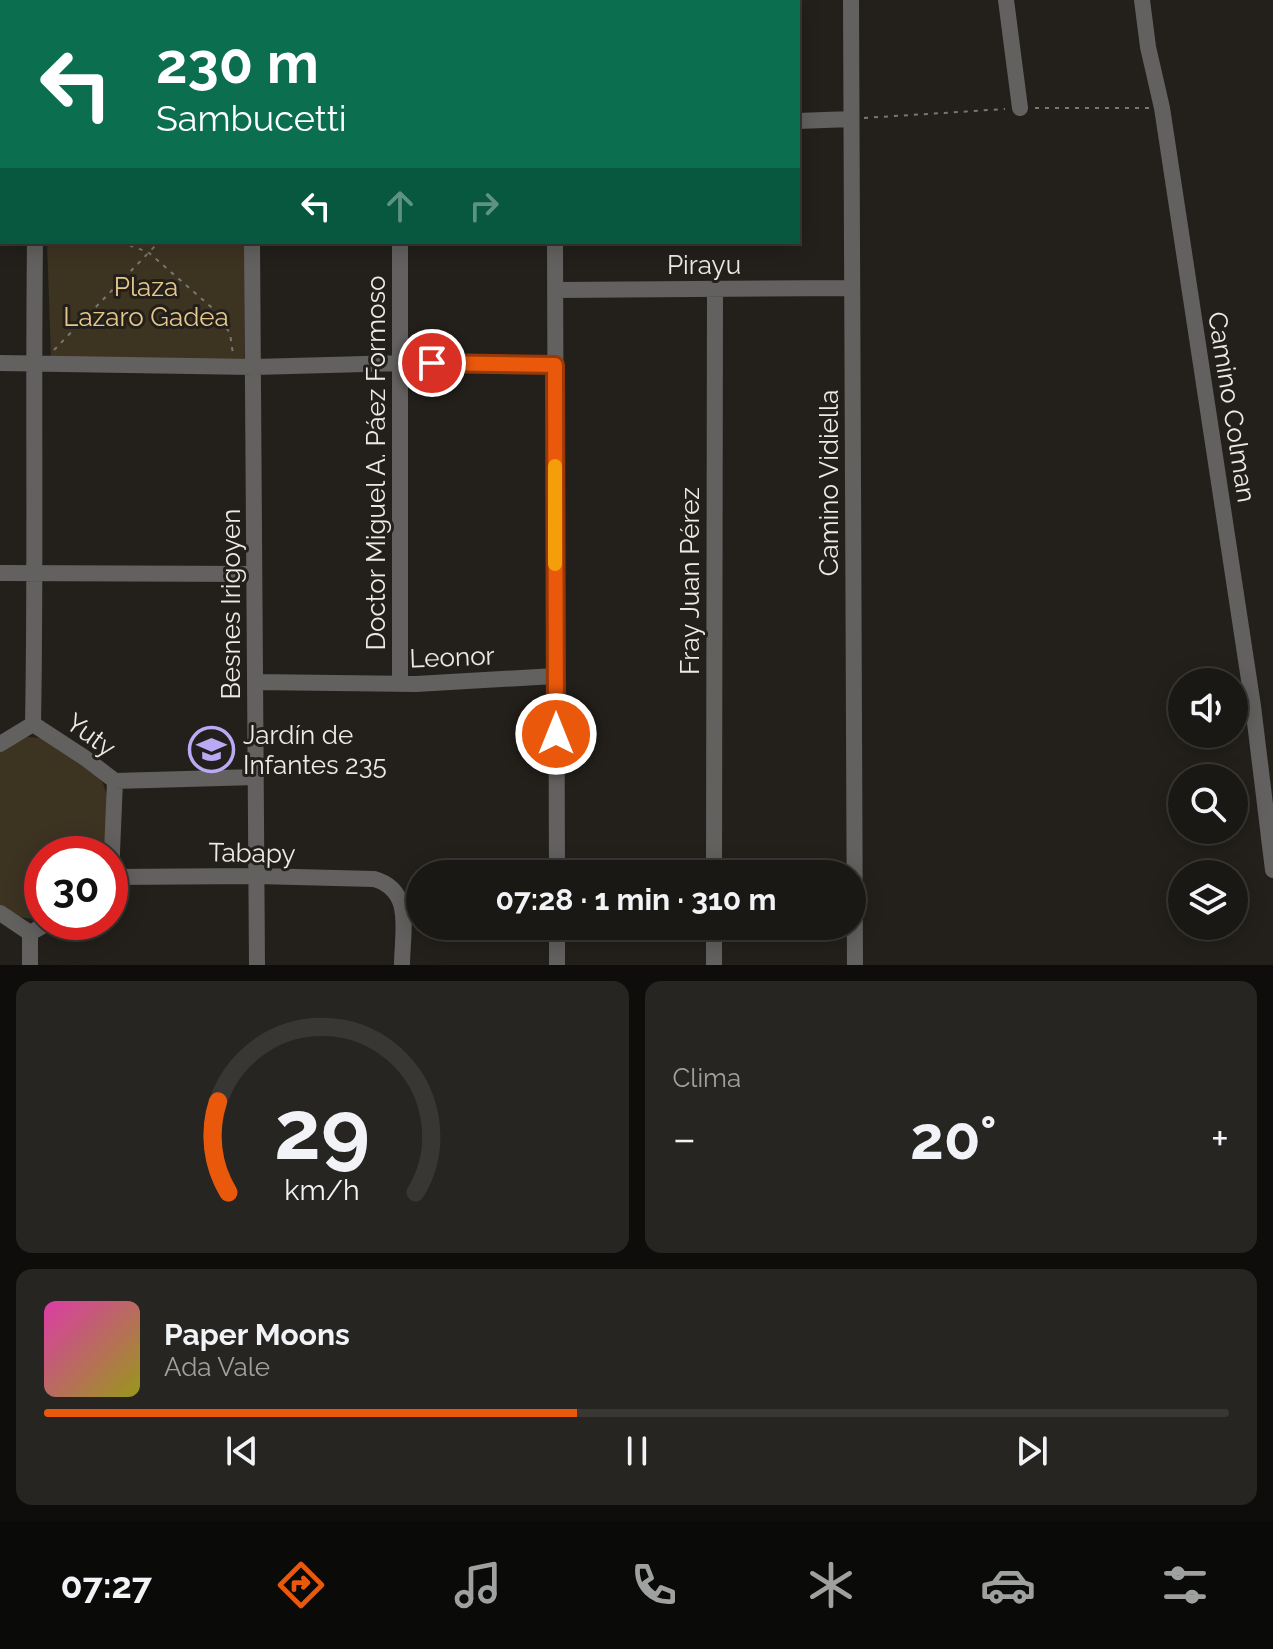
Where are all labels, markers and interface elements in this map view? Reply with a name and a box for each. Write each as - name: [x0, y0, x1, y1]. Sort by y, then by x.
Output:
- text: 230 m: [156, 30, 319, 96]
- icon: left: [24, 32, 128, 136]
- text: Sambucetti: [156, 97, 347, 139]
- icon: left: [294, 184, 338, 228]
- icon: ahead: [378, 184, 422, 228]
- icon: right: [462, 184, 506, 228]
- street label: Pirayu: [667, 250, 741, 280]
- park label: Plaza Lazaro Gadea: [63, 272, 229, 332]
- street label: Doctor Miguel A. Páez Formoso: [361, 275, 391, 651]
- street label: Camino Colman: [1202, 310, 1262, 504]
- pin: [398, 329, 466, 397]
- icon: arrive: [410, 341, 454, 385]
- street label: Camino Vidiella: [814, 390, 844, 576]
- street label: Fray Juan Pérez: [675, 487, 705, 675]
- street label: Besnes Irigoyen: [216, 508, 246, 700]
- street label: Leonor: [409, 641, 495, 673]
- map controls: [1168, 668, 1248, 940]
- button: sound: [1168, 668, 1248, 748]
- position arrow: [514, 692, 598, 776]
- street label: Yuty: [60, 707, 122, 763]
- place label: Jardín de Infantes 235: [243, 720, 387, 780]
- school or university icon: Jardín de Infantes 235: [188, 726, 236, 774]
- button: search: [1168, 764, 1248, 844]
- speed limit sign: 30: [24, 836, 128, 940]
- street label: Tabapy: [208, 837, 296, 869]
- button: layers: [1168, 860, 1248, 940]
- text: 07:28 · 1 min · 310 m: [496, 882, 776, 917]
- text: Clima: [673, 1063, 741, 1093]
- text: 29: [274, 1081, 370, 1178]
- text: 20°: [910, 1103, 997, 1173]
- text: −: [673, 1113, 696, 1164]
- text: +: [1211, 1113, 1229, 1164]
- text: km/h: [285, 1173, 360, 1207]
- text: Paper Moons: [164, 1317, 350, 1352]
- text: Ada Vale: [164, 1352, 270, 1382]
- icon: previous: [220, 1429, 264, 1473]
- icon: pause: [615, 1429, 659, 1473]
- icon: next: [1010, 1429, 1054, 1473]
- icon: directions: [273, 1557, 329, 1613]
- icon: music: [450, 1557, 506, 1613]
- icon: phone: [626, 1557, 682, 1613]
- icon: climate: [803, 1557, 859, 1613]
- icon: car: [980, 1557, 1036, 1613]
- icon: filters: [1157, 1557, 1213, 1613]
- text: 07:27: [60, 1564, 152, 1606]

